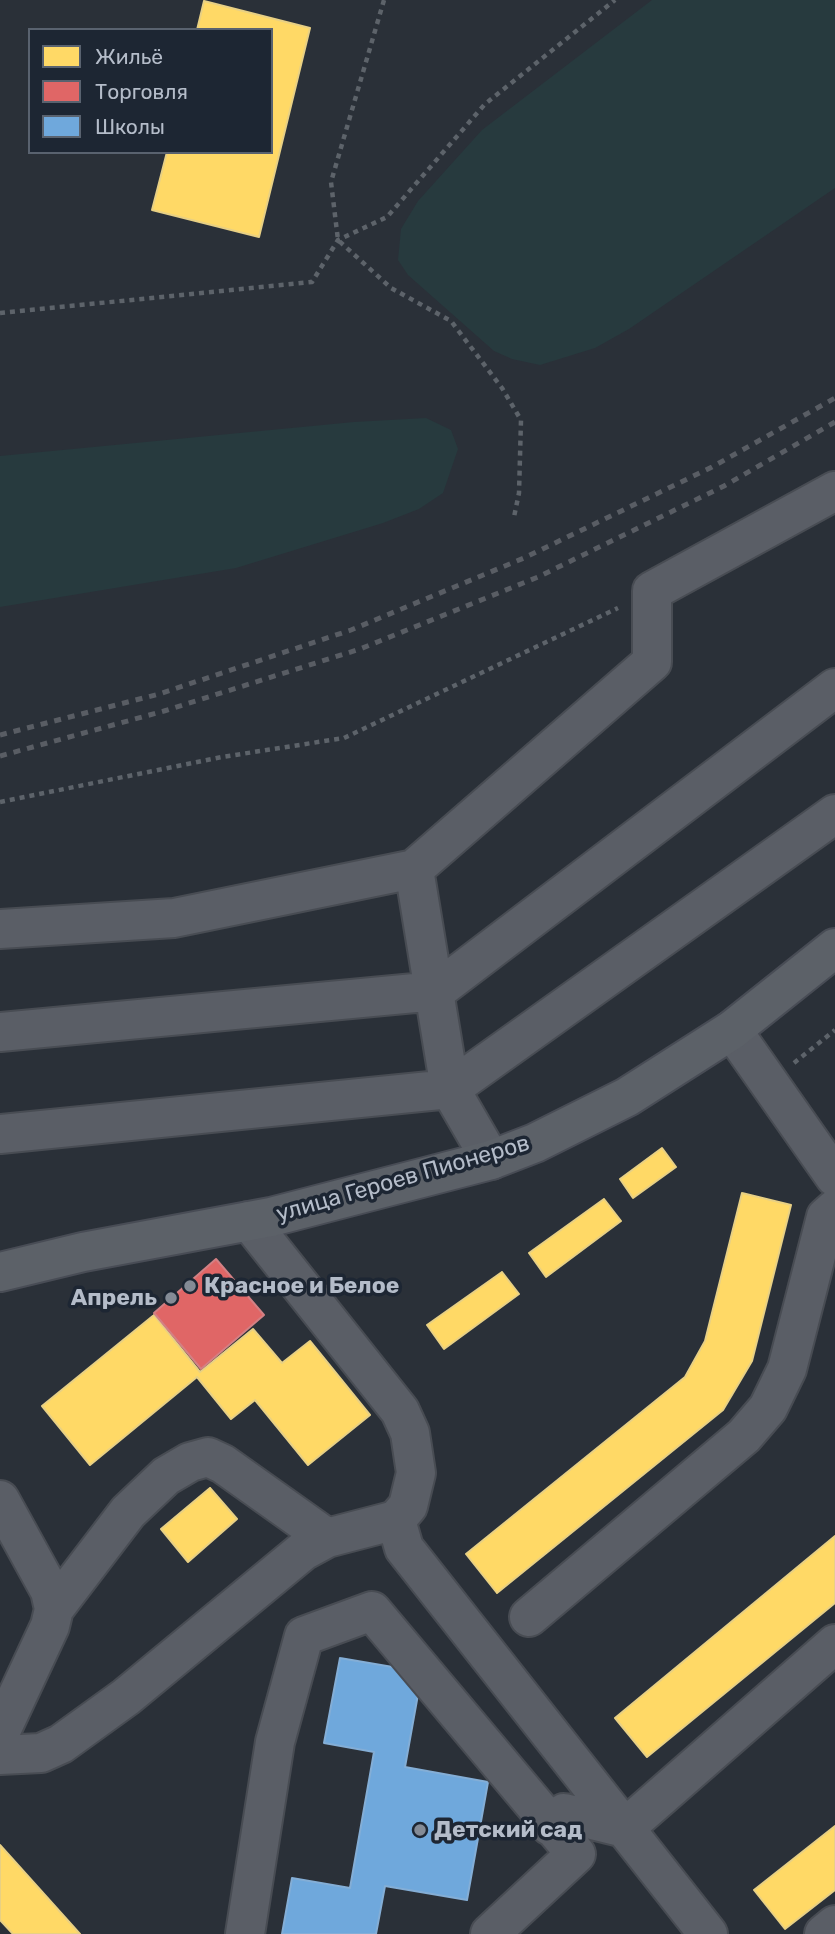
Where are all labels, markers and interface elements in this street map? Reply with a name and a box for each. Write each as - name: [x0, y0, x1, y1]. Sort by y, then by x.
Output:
- legend: [28, 28, 273, 154]
- text: Жильё: [95, 44, 163, 69]
- text: Торговля: [95, 79, 188, 104]
- text: Школы: [95, 114, 165, 139]
- street label: улица Героев Пионеров: [273, 1130, 533, 1228]
- place label: Красное и Белое: [204, 1272, 399, 1300]
- marker: Красное и Белое: [182, 1278, 198, 1294]
- place label: Апрель: [71, 1284, 157, 1312]
- marker: Апрель: [163, 1290, 179, 1306]
- place label: Детский сад: [434, 1816, 582, 1844]
- marker: Детский сад: [412, 1822, 428, 1838]

